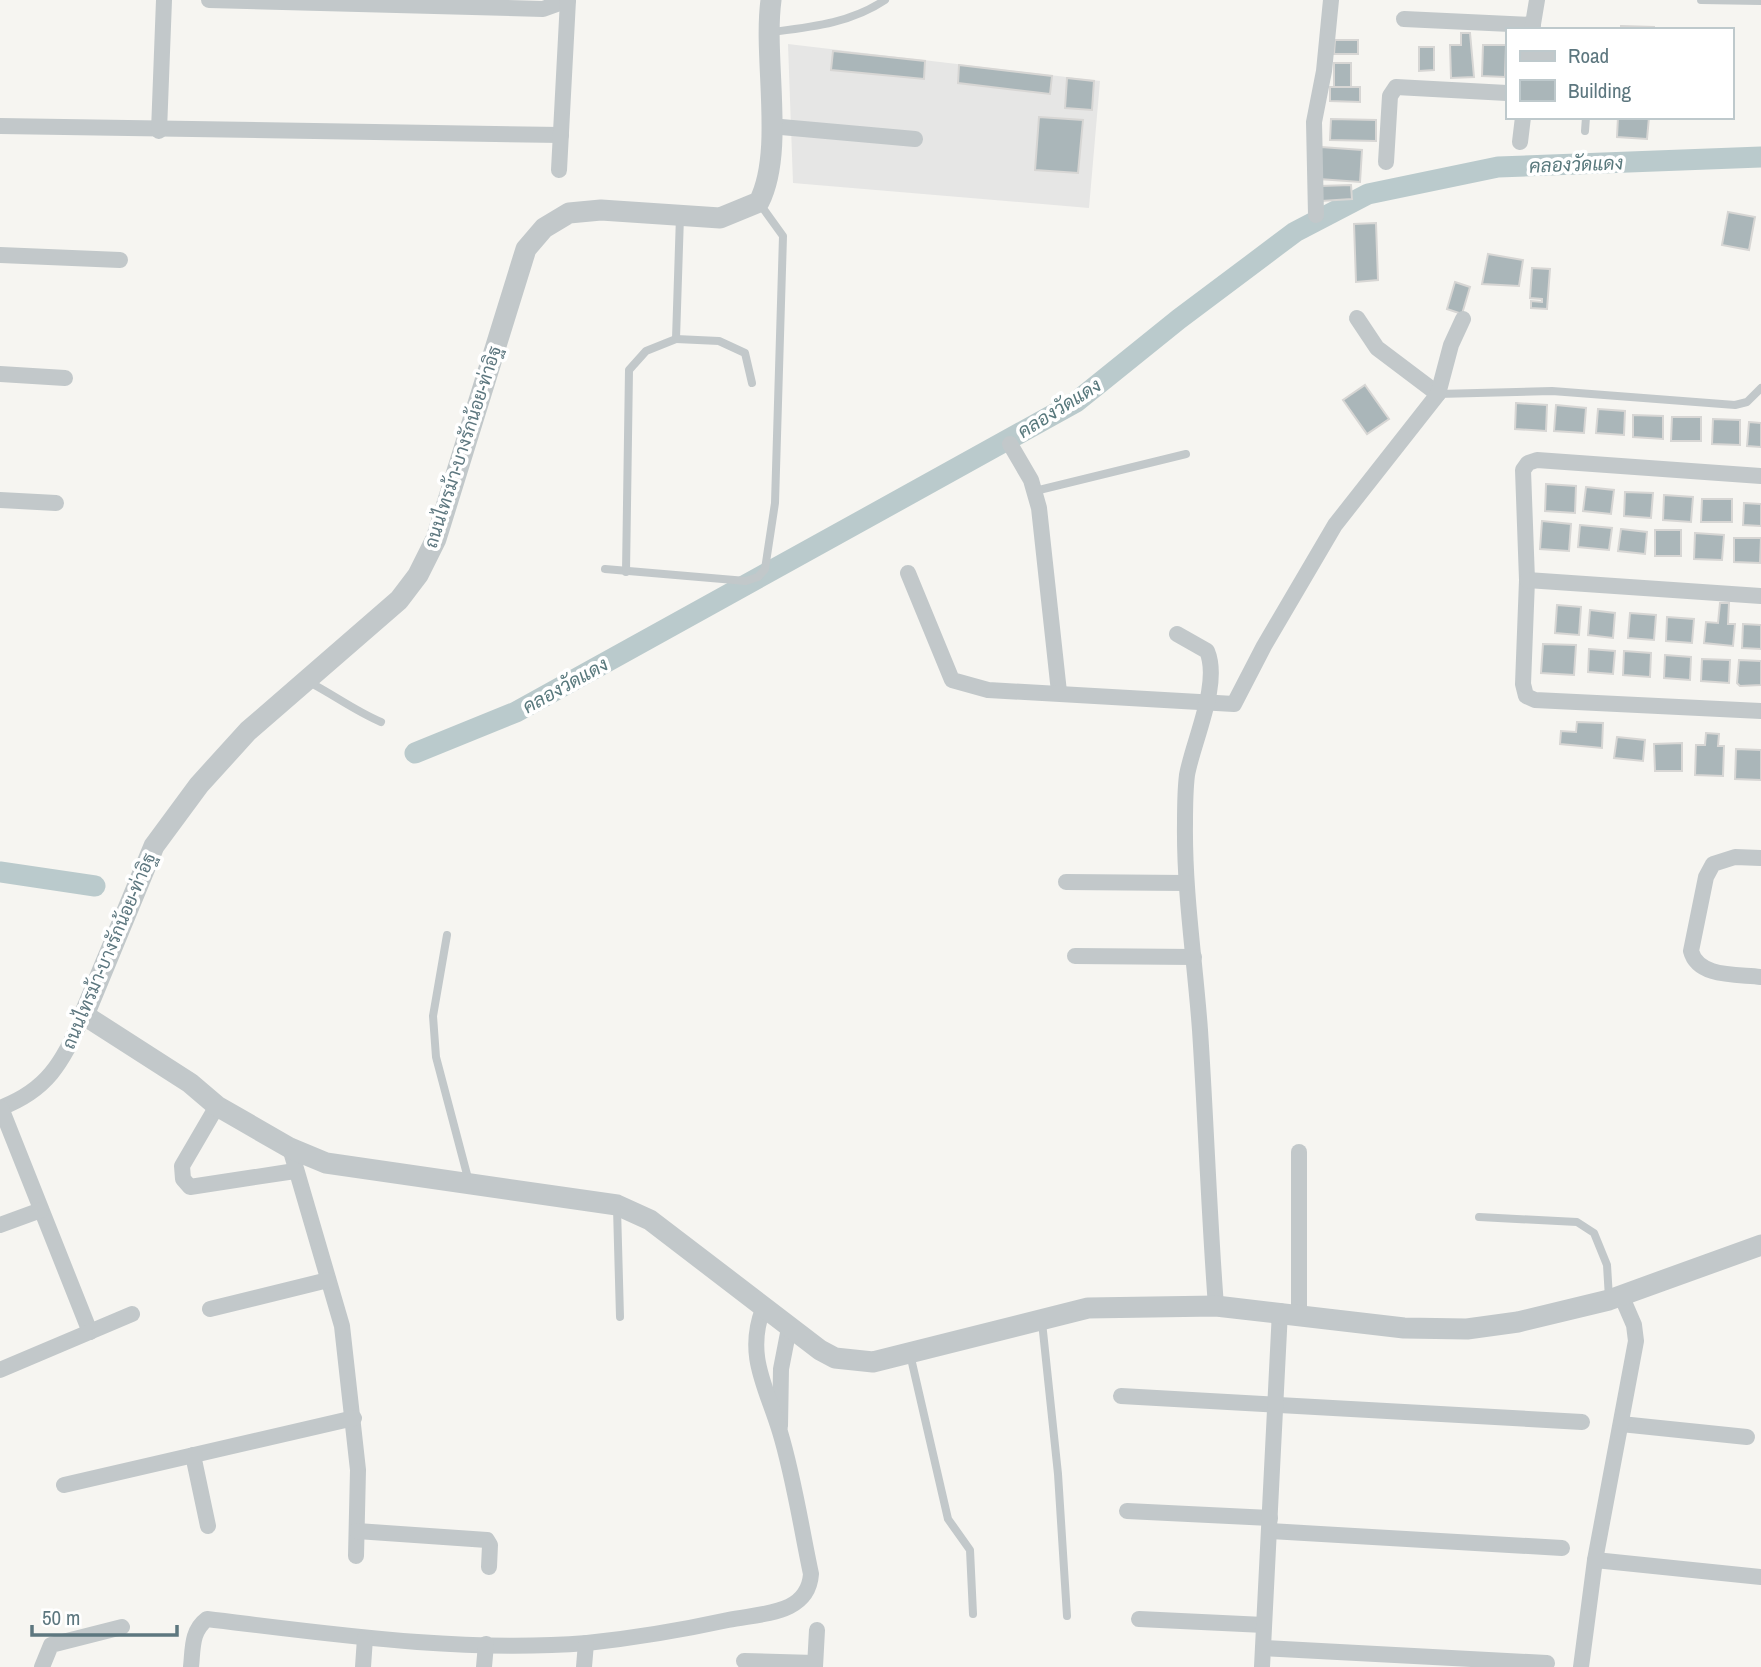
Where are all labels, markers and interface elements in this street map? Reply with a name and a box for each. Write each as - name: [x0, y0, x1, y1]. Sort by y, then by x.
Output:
- legend: [1506, 28, 1733, 119]
- text: Road: [1568, 41, 1609, 70]
- text: Building: [1568, 76, 1632, 105]
- water label: คลองวัดแดง: [1529, 149, 1624, 179]
- street label: ถนนไทรม้า-บางรักน้อย-ท่าอิฐ: [418, 342, 507, 551]
- water label: คลองวัดแดง: [1012, 372, 1106, 444]
- water label: คลองวัดแดง: [518, 651, 613, 719]
- street label: ถนนไทรม้า-บางรักน้อย-ท่าอิฐ: [56, 849, 161, 1053]
- scale bar: [32, 1594, 177, 1638]
- text: 50 m: [42, 1603, 80, 1632]

